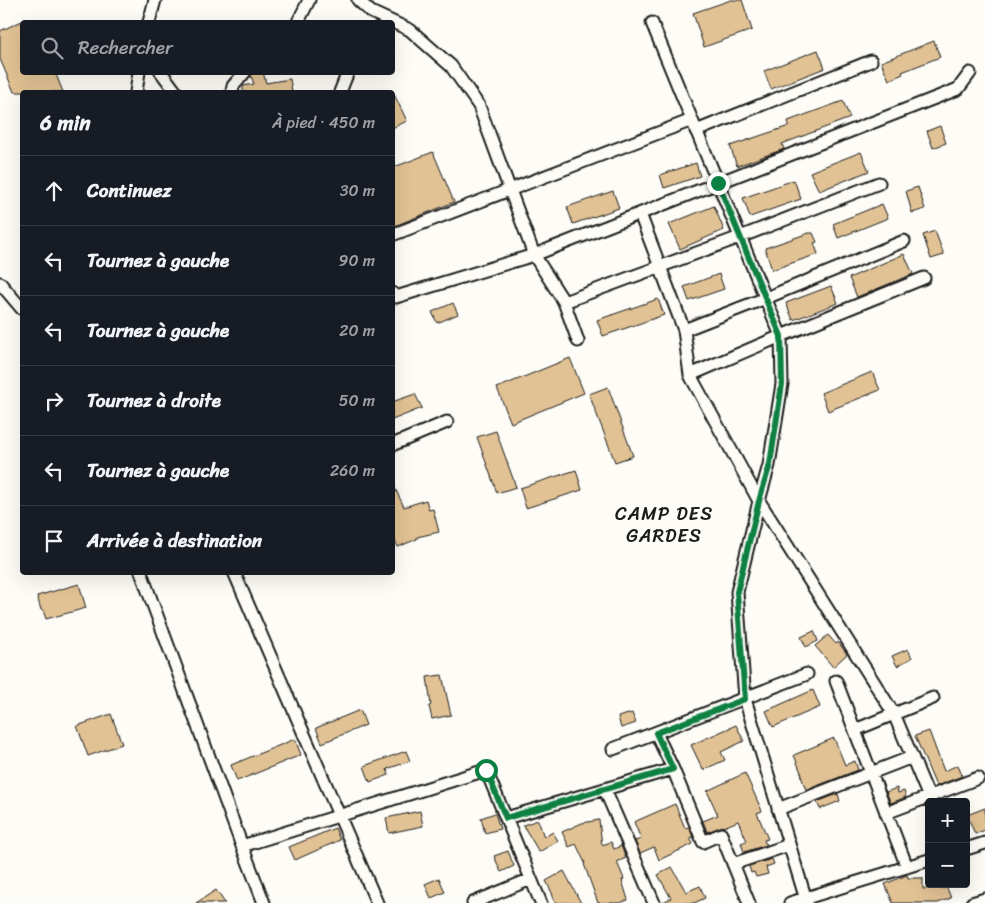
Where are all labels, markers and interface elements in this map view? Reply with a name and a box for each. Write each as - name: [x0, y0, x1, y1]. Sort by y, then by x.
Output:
- search box: [20, 20, 395, 75]
- text: Rechercher: [78, 31, 173, 64]
- icon: search: [38, 34, 66, 62]
- text: 6 min: [40, 104, 91, 142]
- text: À pied · 450 m: [272, 108, 375, 137]
- route end: [707, 172, 730, 195]
- text: Continuez: [87, 174, 172, 207]
- text: 30 m: [340, 176, 375, 205]
- icon: ahead: [40, 177, 68, 205]
- text: Tournez à gauche: [87, 244, 229, 277]
- text: 90 m: [339, 246, 375, 275]
- icon: left: [40, 247, 68, 275]
- text: Tournez à gauche: [87, 314, 229, 347]
- text: 20 m: [339, 316, 375, 345]
- icon: left: [40, 317, 68, 345]
- text: Tournez à droite: [87, 384, 221, 417]
- text: 50 m: [339, 386, 375, 415]
- icon: right: [40, 387, 68, 415]
- text: Tournez à gauche: [87, 454, 229, 487]
- text: 260 m: [330, 456, 375, 485]
- icon: left: [40, 457, 68, 485]
- district label: CAMP DES GARDES: [615, 497, 713, 552]
- text: Arrivée à destination: [87, 524, 262, 557]
- icon: arrive: [40, 527, 68, 555]
- route start: [475, 759, 498, 782]
- map controls: [925, 798, 970, 888]
- button: +: [925, 798, 970, 843]
- button: −: [925, 843, 970, 888]

